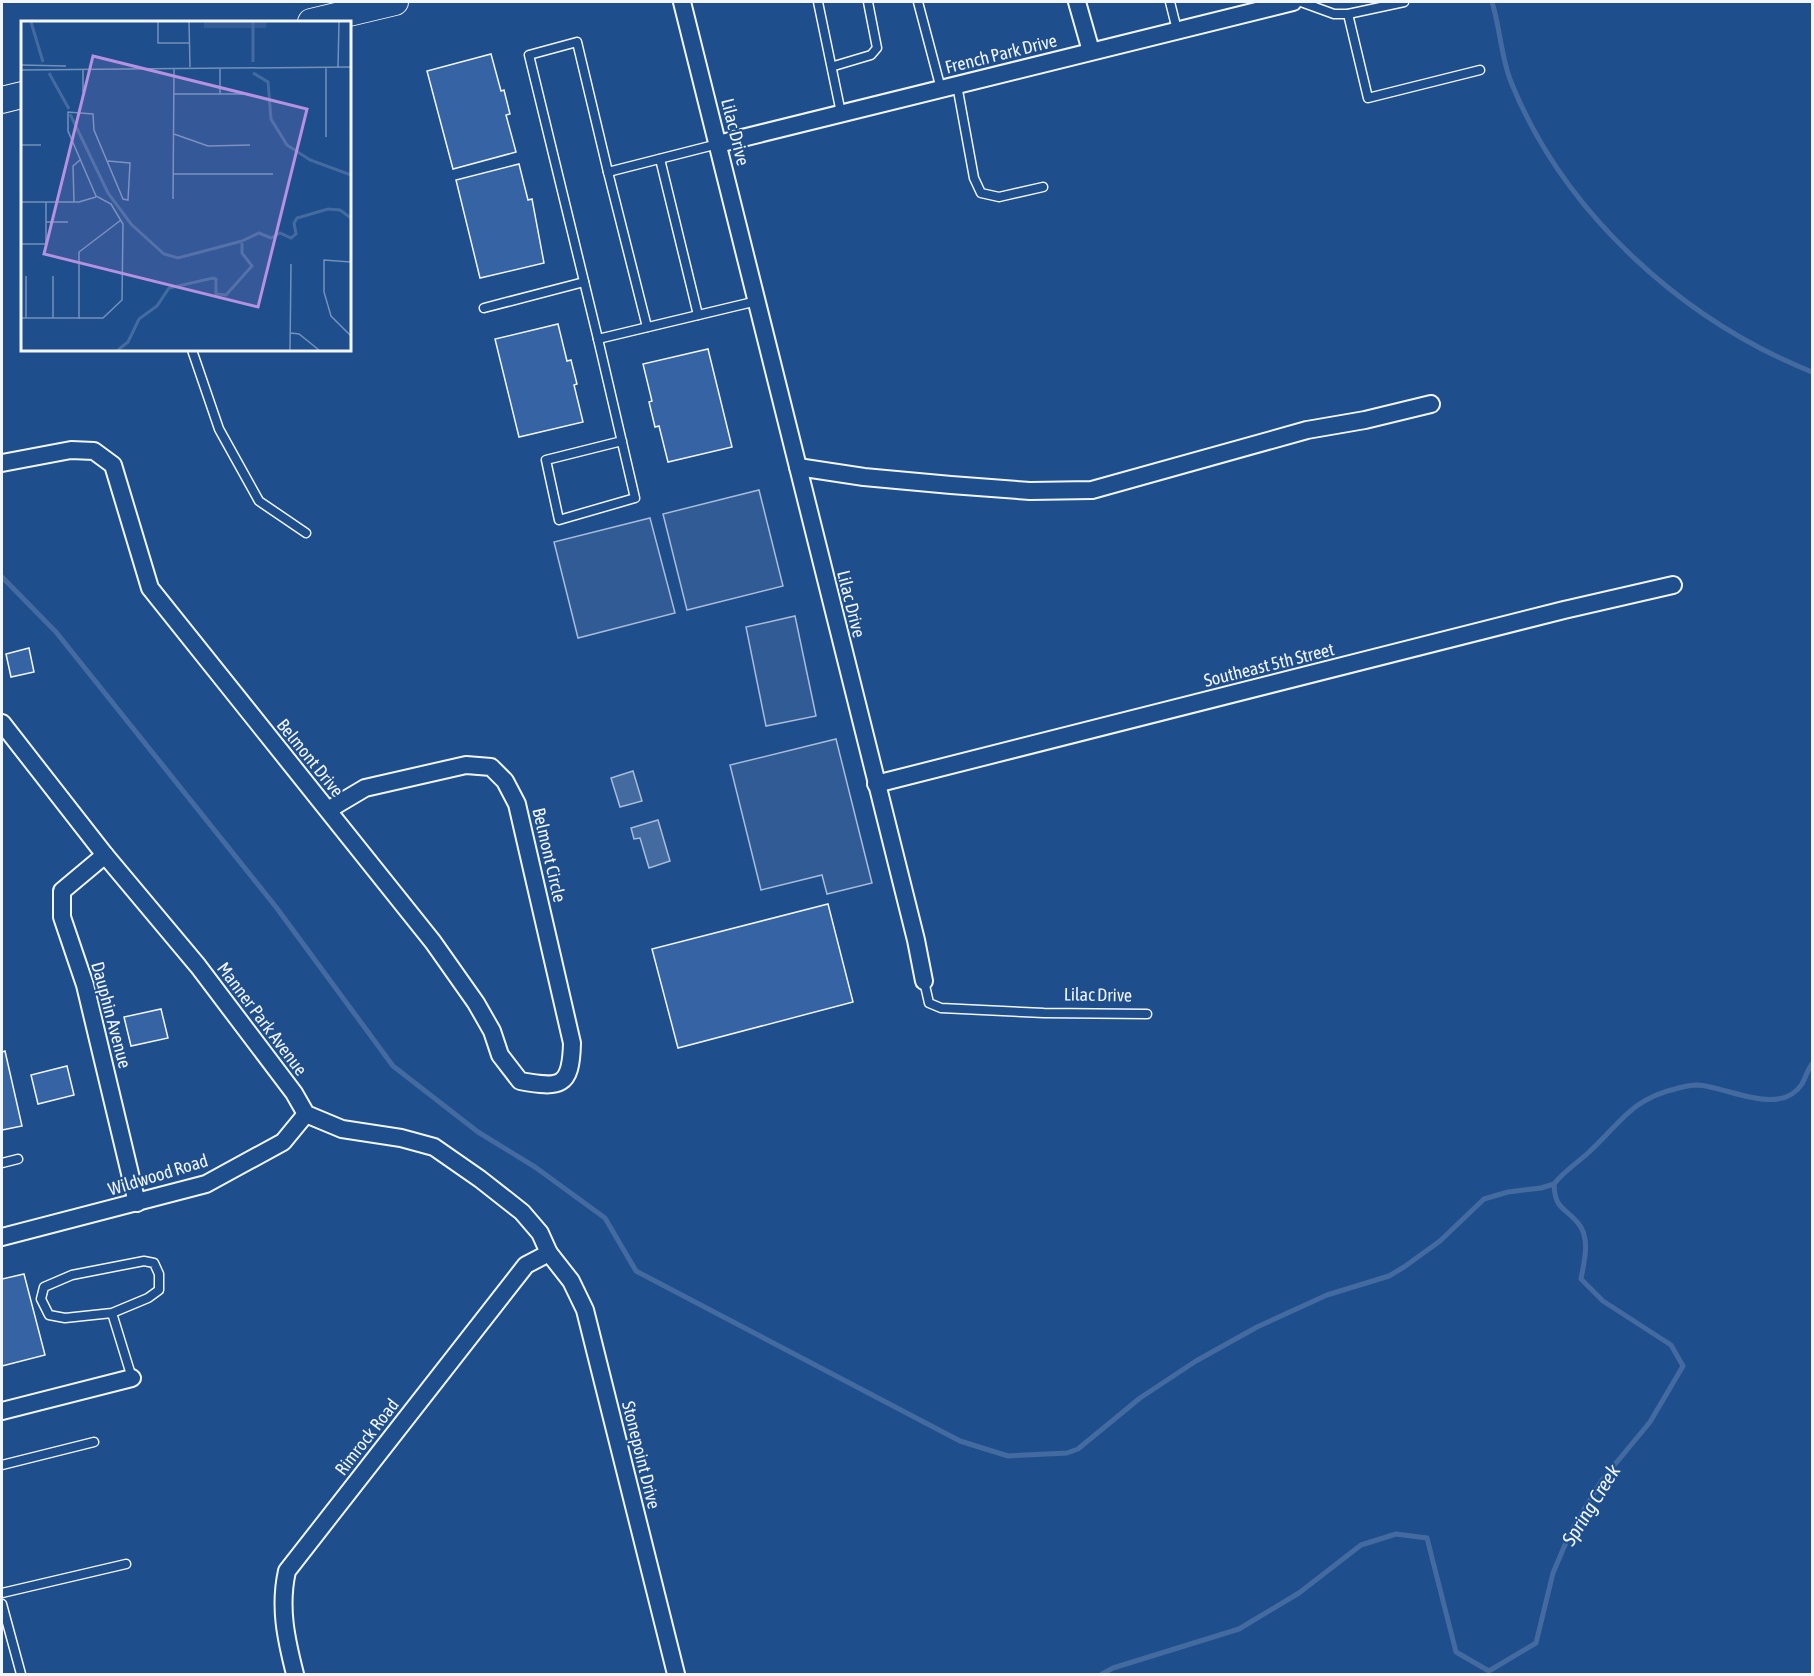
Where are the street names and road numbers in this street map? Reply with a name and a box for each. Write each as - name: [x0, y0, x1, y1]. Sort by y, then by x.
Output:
- street label: French Park Drive: [943, 29, 1059, 78]
- street label: Lilac Drive: [717, 96, 754, 168]
- street label: Lilac Drive: [833, 568, 870, 640]
- street label: Southeast 5th Street: [1202, 638, 1336, 691]
- street label: Belmont Drive: [273, 714, 348, 801]
- street label: Belmont Circle: [528, 806, 571, 904]
- street label: Manner Park Avenue: [213, 958, 312, 1079]
- street label: Dauphin Avenue: [87, 959, 136, 1071]
- street label: Lilac Drive: [1064, 983, 1132, 1006]
- street label: Wildwood Road: [105, 1149, 210, 1200]
- street label: Rimrock Road: [330, 1394, 403, 1479]
- street label: Stonepoint Drive: [618, 1399, 665, 1511]

